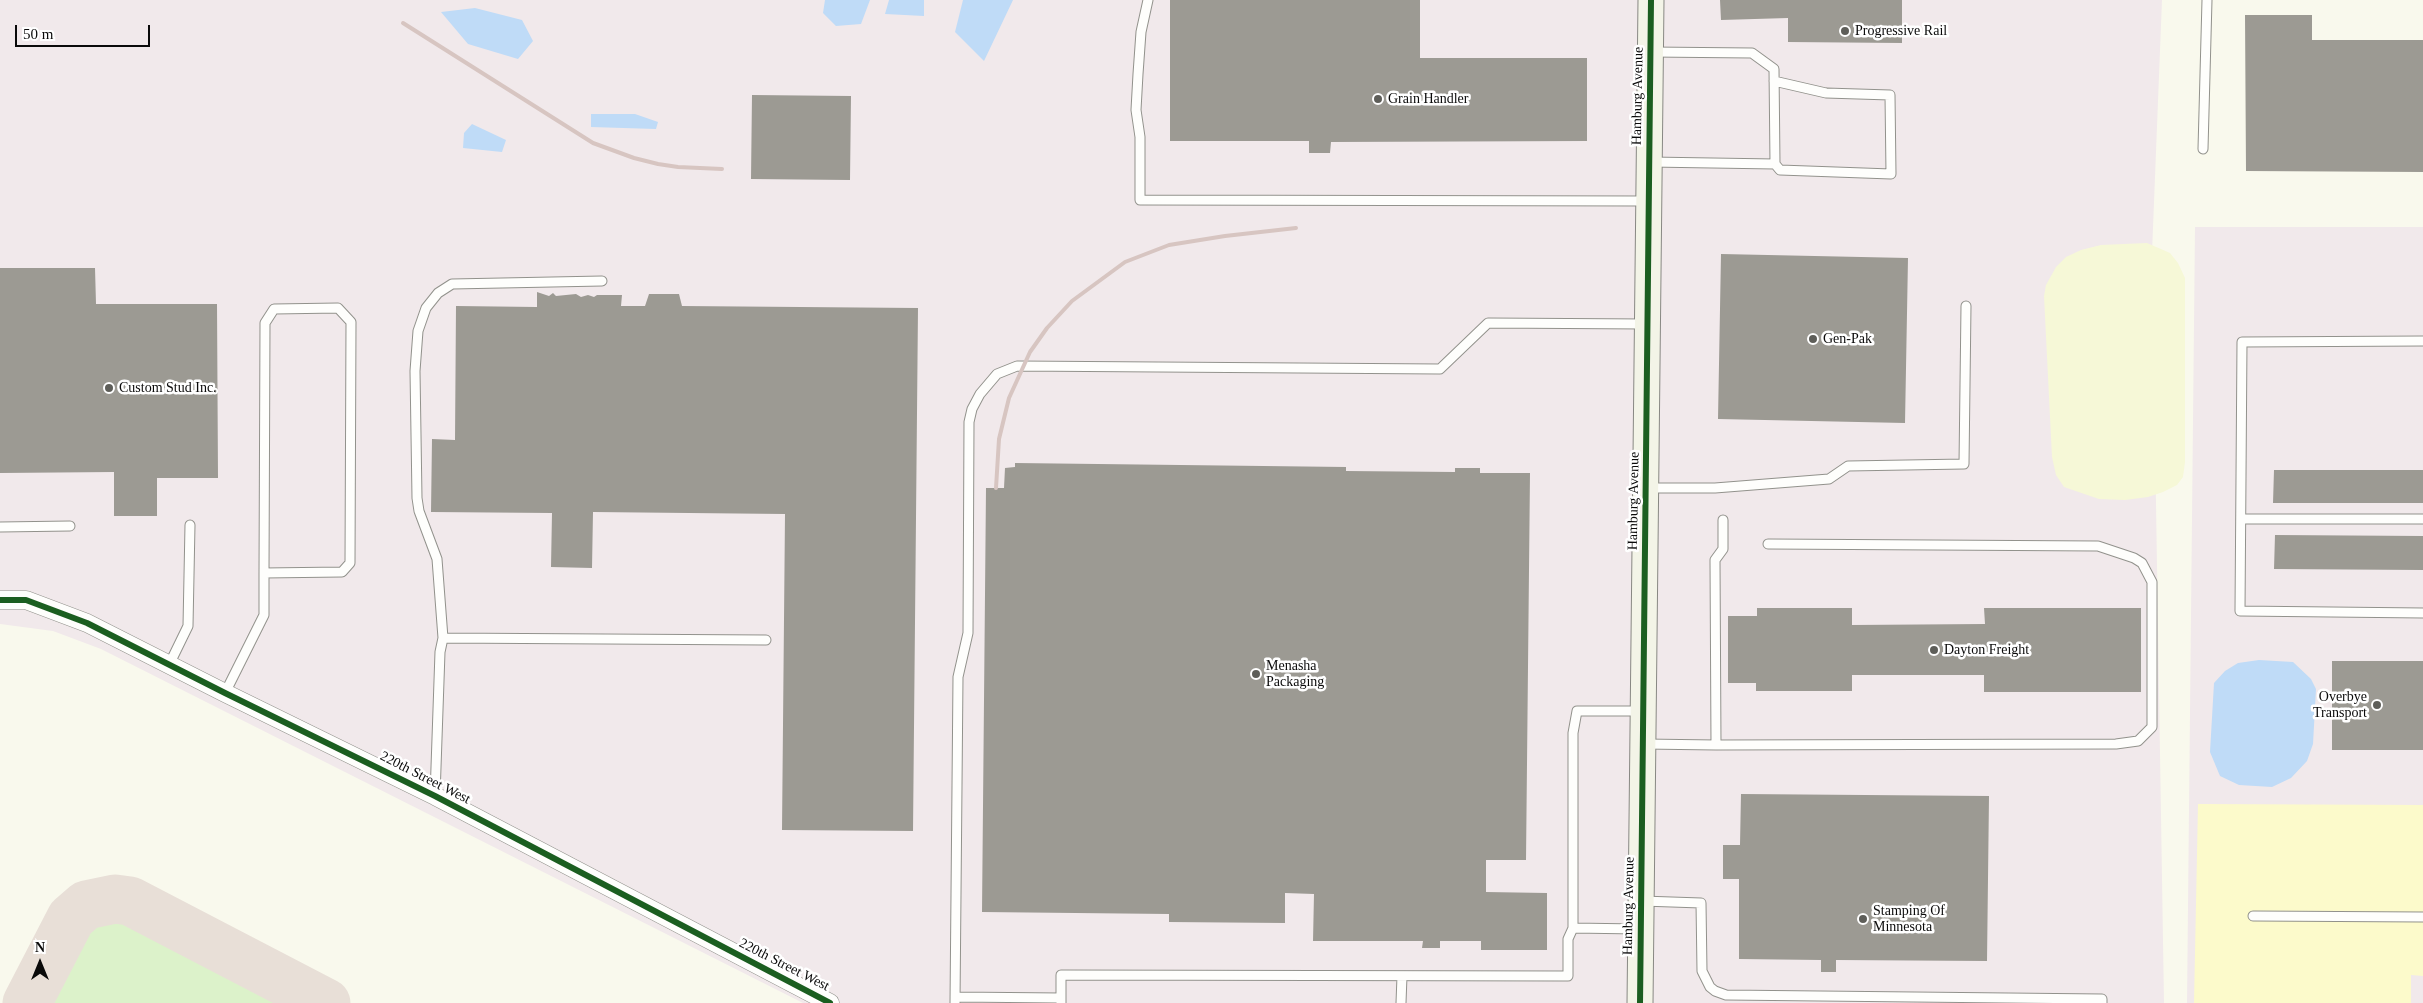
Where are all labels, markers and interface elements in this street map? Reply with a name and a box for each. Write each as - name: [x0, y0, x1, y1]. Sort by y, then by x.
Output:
- scale bar: [18, 15, 152, 47]
- place label: Progressive Rail: [1855, 23, 1947, 39]
- marker: Progressive Rail: [1839, 25, 1851, 37]
- text: 50 m: [23, 26, 53, 42]
- street label: Hamburg Avenue: [1629, 47, 1647, 145]
- place label: Grain Handler: [1388, 91, 1468, 107]
- marker: Grain Handler: [1372, 93, 1384, 105]
- place label: Gen-Pak: [1823, 331, 1872, 347]
- marker: Gen-Pak: [1807, 333, 1819, 345]
- place label: Custom Stud Inc.: [119, 380, 217, 396]
- marker: Custom Stud Inc.: [103, 382, 115, 394]
- street label: Hamburg Avenue: [1625, 452, 1643, 550]
- place label: Dayton Freight: [1944, 642, 2029, 658]
- marker: Dayton Freight: [1928, 644, 1940, 656]
- place label: Menasha Packaging: [1266, 658, 1324, 690]
- marker: Menasha Packaging: [1250, 668, 1262, 680]
- place label: Overbye Transport: [2313, 689, 2367, 722]
- marker: Overbye Transport: [2371, 699, 2383, 711]
- street label: 220th Street West: [377, 748, 473, 808]
- street label: Hamburg Avenue: [1620, 857, 1638, 955]
- place label: Stamping Of Minnesota: [1873, 903, 1945, 936]
- marker: Stamping Of Minnesota: [1857, 913, 1869, 925]
- street label: 220th Street West: [736, 935, 832, 995]
- north arrow: [15, 938, 65, 988]
- text: N: [35, 940, 45, 955]

